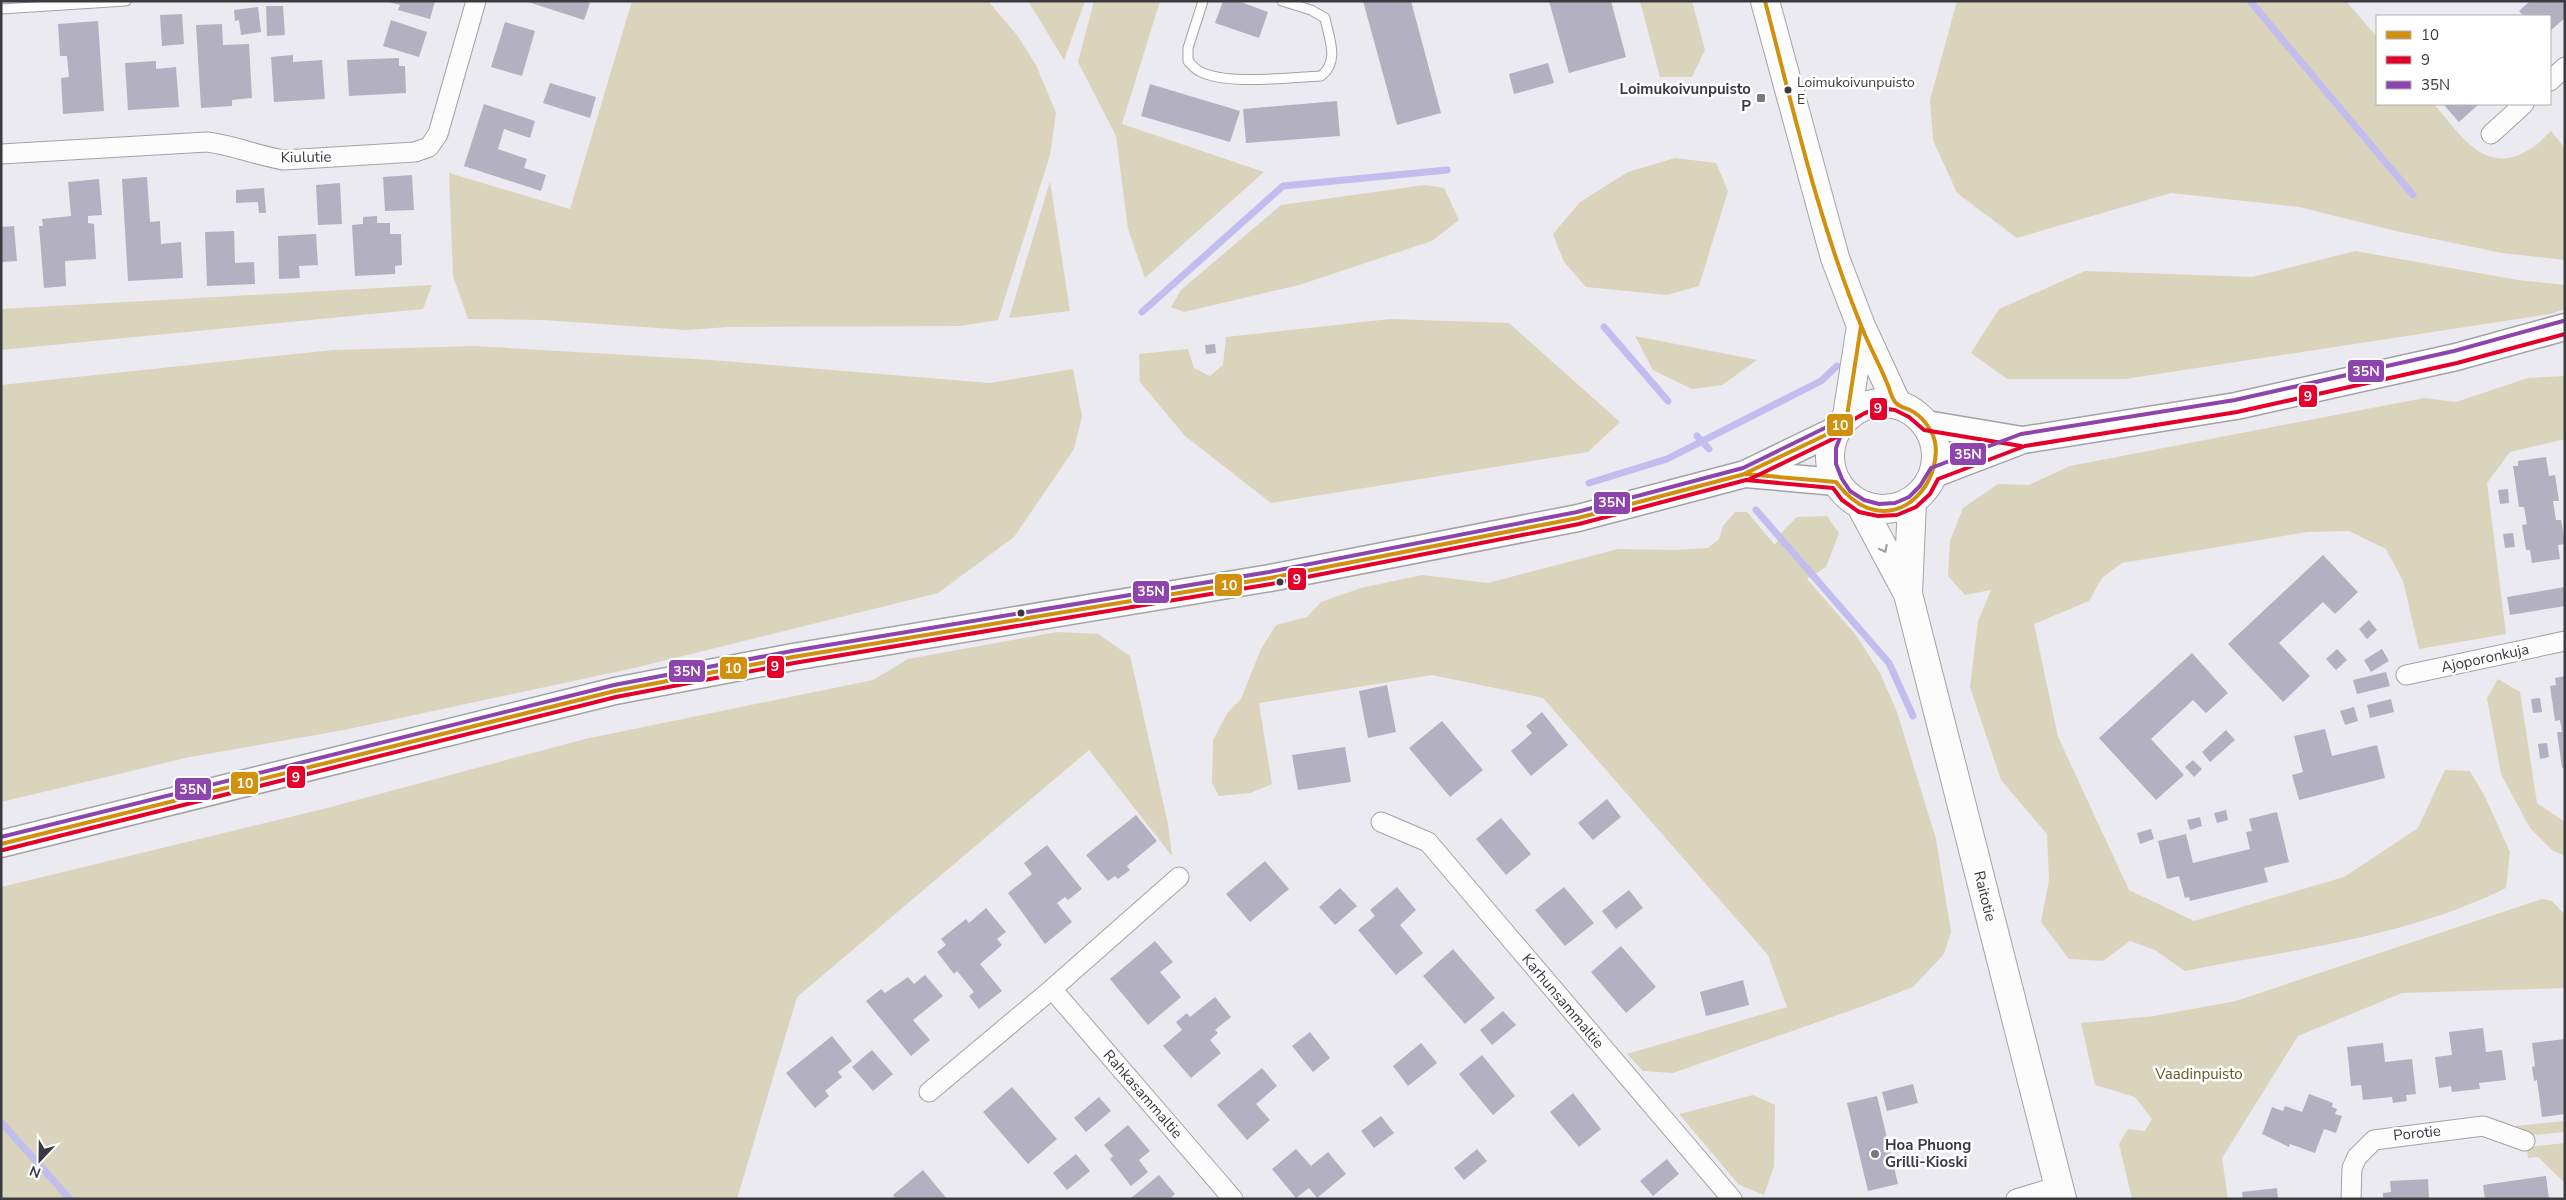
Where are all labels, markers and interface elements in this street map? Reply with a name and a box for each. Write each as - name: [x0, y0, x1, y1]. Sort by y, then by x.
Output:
- legend: [2376, 15, 2551, 105]
- text: 10: [2421, 25, 2439, 45]
- text: 9: [2421, 50, 2430, 70]
- place label: Loimukoivunpuisto E: [1797, 73, 1915, 109]
- text: 35N: [2421, 75, 2450, 95]
- place label: Loimukoivunpuisto P: [1620, 79, 1751, 116]
- marker: Loimukoivunpuisto E: [1783, 85, 1793, 95]
- marker: Loimukoivunpuisto P: [1755, 92, 1767, 104]
- street label: Kiulutie: [280, 147, 332, 167]
- line badge: 35N: [2347, 359, 2385, 383]
- text: 35N: [2352, 362, 2380, 381]
- line badge: 9: [2298, 384, 2318, 408]
- text: 9: [2304, 387, 2312, 406]
- line badge: 9: [1869, 397, 1888, 421]
- text: 9: [1874, 399, 1882, 418]
- line badge: 10: [1826, 413, 1854, 437]
- text: 10: [1832, 416, 1848, 435]
- line badge: 35N: [1949, 442, 1987, 466]
- text: 35N: [1954, 445, 1982, 464]
- line badge: 35N: [1593, 491, 1631, 515]
- text: 35N: [1598, 493, 1626, 512]
- one-way arrow: [1878, 543, 1888, 552]
- line badge: 9: [1287, 567, 1307, 591]
- text: 9: [1293, 570, 1301, 589]
- line badge: 10: [1214, 573, 1243, 597]
- text: 10: [1221, 576, 1237, 595]
- unlabelled marker: [1275, 577, 1285, 587]
- line badge: 35N: [1132, 580, 1170, 604]
- text: 35N: [1137, 582, 1165, 601]
- unlabelled marker: [1016, 608, 1026, 618]
- street label: Ajoporonkuja: [2439, 639, 2531, 677]
- line badge: 9: [766, 655, 785, 679]
- line badge: 10: [719, 656, 748, 680]
- text: 9: [771, 657, 779, 676]
- line badge: 35N: [668, 659, 706, 683]
- text: 10: [725, 659, 741, 678]
- text: 35N: [673, 662, 701, 681]
- line badge: 9: [286, 765, 306, 789]
- text: 9: [292, 768, 300, 787]
- line badge: 10: [230, 771, 259, 795]
- text: 10: [237, 774, 253, 793]
- line badge: 35N: [174, 777, 212, 801]
- text: 35N: [179, 780, 207, 799]
- street label: Raitotie: [1969, 869, 2001, 923]
- street label: Karhunsammaltie: [1517, 949, 1609, 1053]
- street label: Rahkasammaltie: [1099, 1045, 1187, 1143]
- park label: Vaadinpuisto: [2154, 1064, 2243, 1084]
- street label: Porotie: [2392, 1121, 2442, 1145]
- north arrow: [15, 1135, 65, 1185]
- place label: Hoa Phuong Grilli-Kioski: [1885, 1135, 1971, 1172]
- marker: Hoa Phuong Grilli-Kioski: [1869, 1148, 1881, 1160]
- text: N: [27, 1161, 44, 1182]

